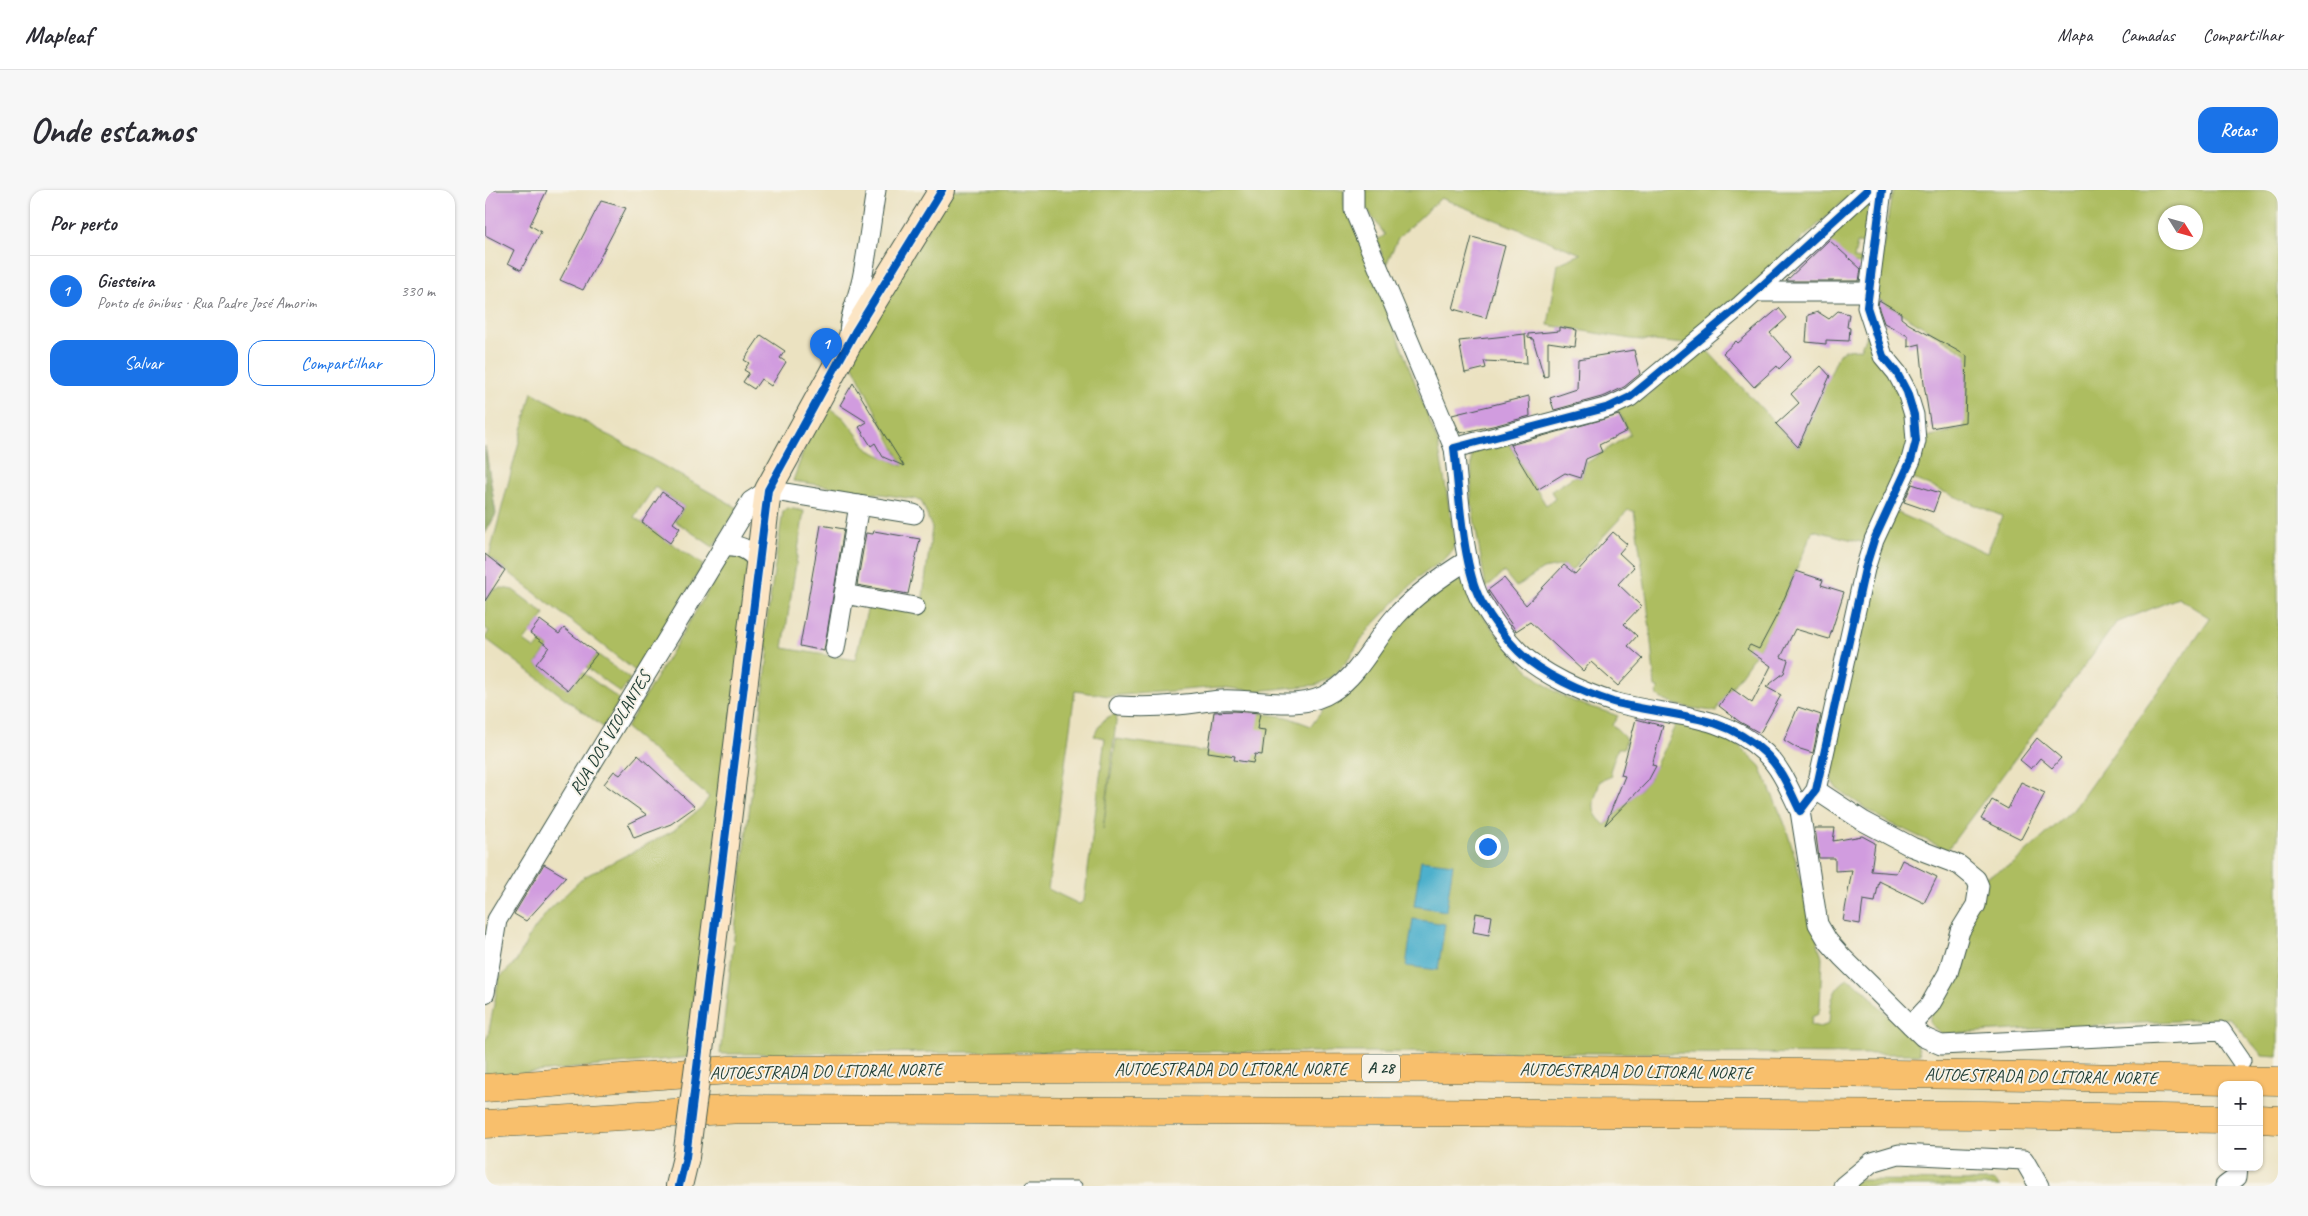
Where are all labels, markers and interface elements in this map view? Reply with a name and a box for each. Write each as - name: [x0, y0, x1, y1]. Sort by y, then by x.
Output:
- text: Mapleaf: [25, 20, 92, 50]
- text: Mapa: [2058, 24, 2092, 46]
- text: Camadas: [2120, 24, 2175, 46]
- text: Compartilhar: [2203, 24, 2283, 46]
- button: Rotas: [2198, 107, 2278, 153]
- text: Onde estamos: [30, 108, 195, 153]
- north arrow: [2158, 205, 2203, 250]
- text: Por perto: [50, 210, 117, 236]
- text: Giesteira: [97, 269, 154, 293]
- text: 1: [62, 281, 70, 301]
- text: 330 m: [401, 281, 435, 301]
- text: Ponto de ônibus · Rua Padre José Amorim: [97, 293, 316, 313]
- pin: 1: [810, 328, 842, 369]
- button: Salvar: [50, 340, 238, 386]
- button: Compartilhar: [248, 340, 435, 386]
- street label: RUA DOS VIOLANTES: [564, 665, 657, 799]
- your location: [1475, 834, 1501, 860]
- road number: A 28: [1362, 1054, 1400, 1081]
- street label: AUTOESTRADA DO LITORAL NORTE: [709, 1058, 945, 1084]
- street label: AUTOESTRADA DO LITORAL NORTE: [1115, 1058, 1350, 1080]
- street label: AUTOESTRADA DO LITORAL NORTE: [1519, 1058, 1755, 1084]
- street label: AUTOESTRADA DO LITORAL NORTE: [1924, 1063, 2160, 1089]
- map controls: [2218, 1081, 2263, 1171]
- button: +: [2218, 1081, 2263, 1126]
- button: −: [2218, 1126, 2263, 1171]

